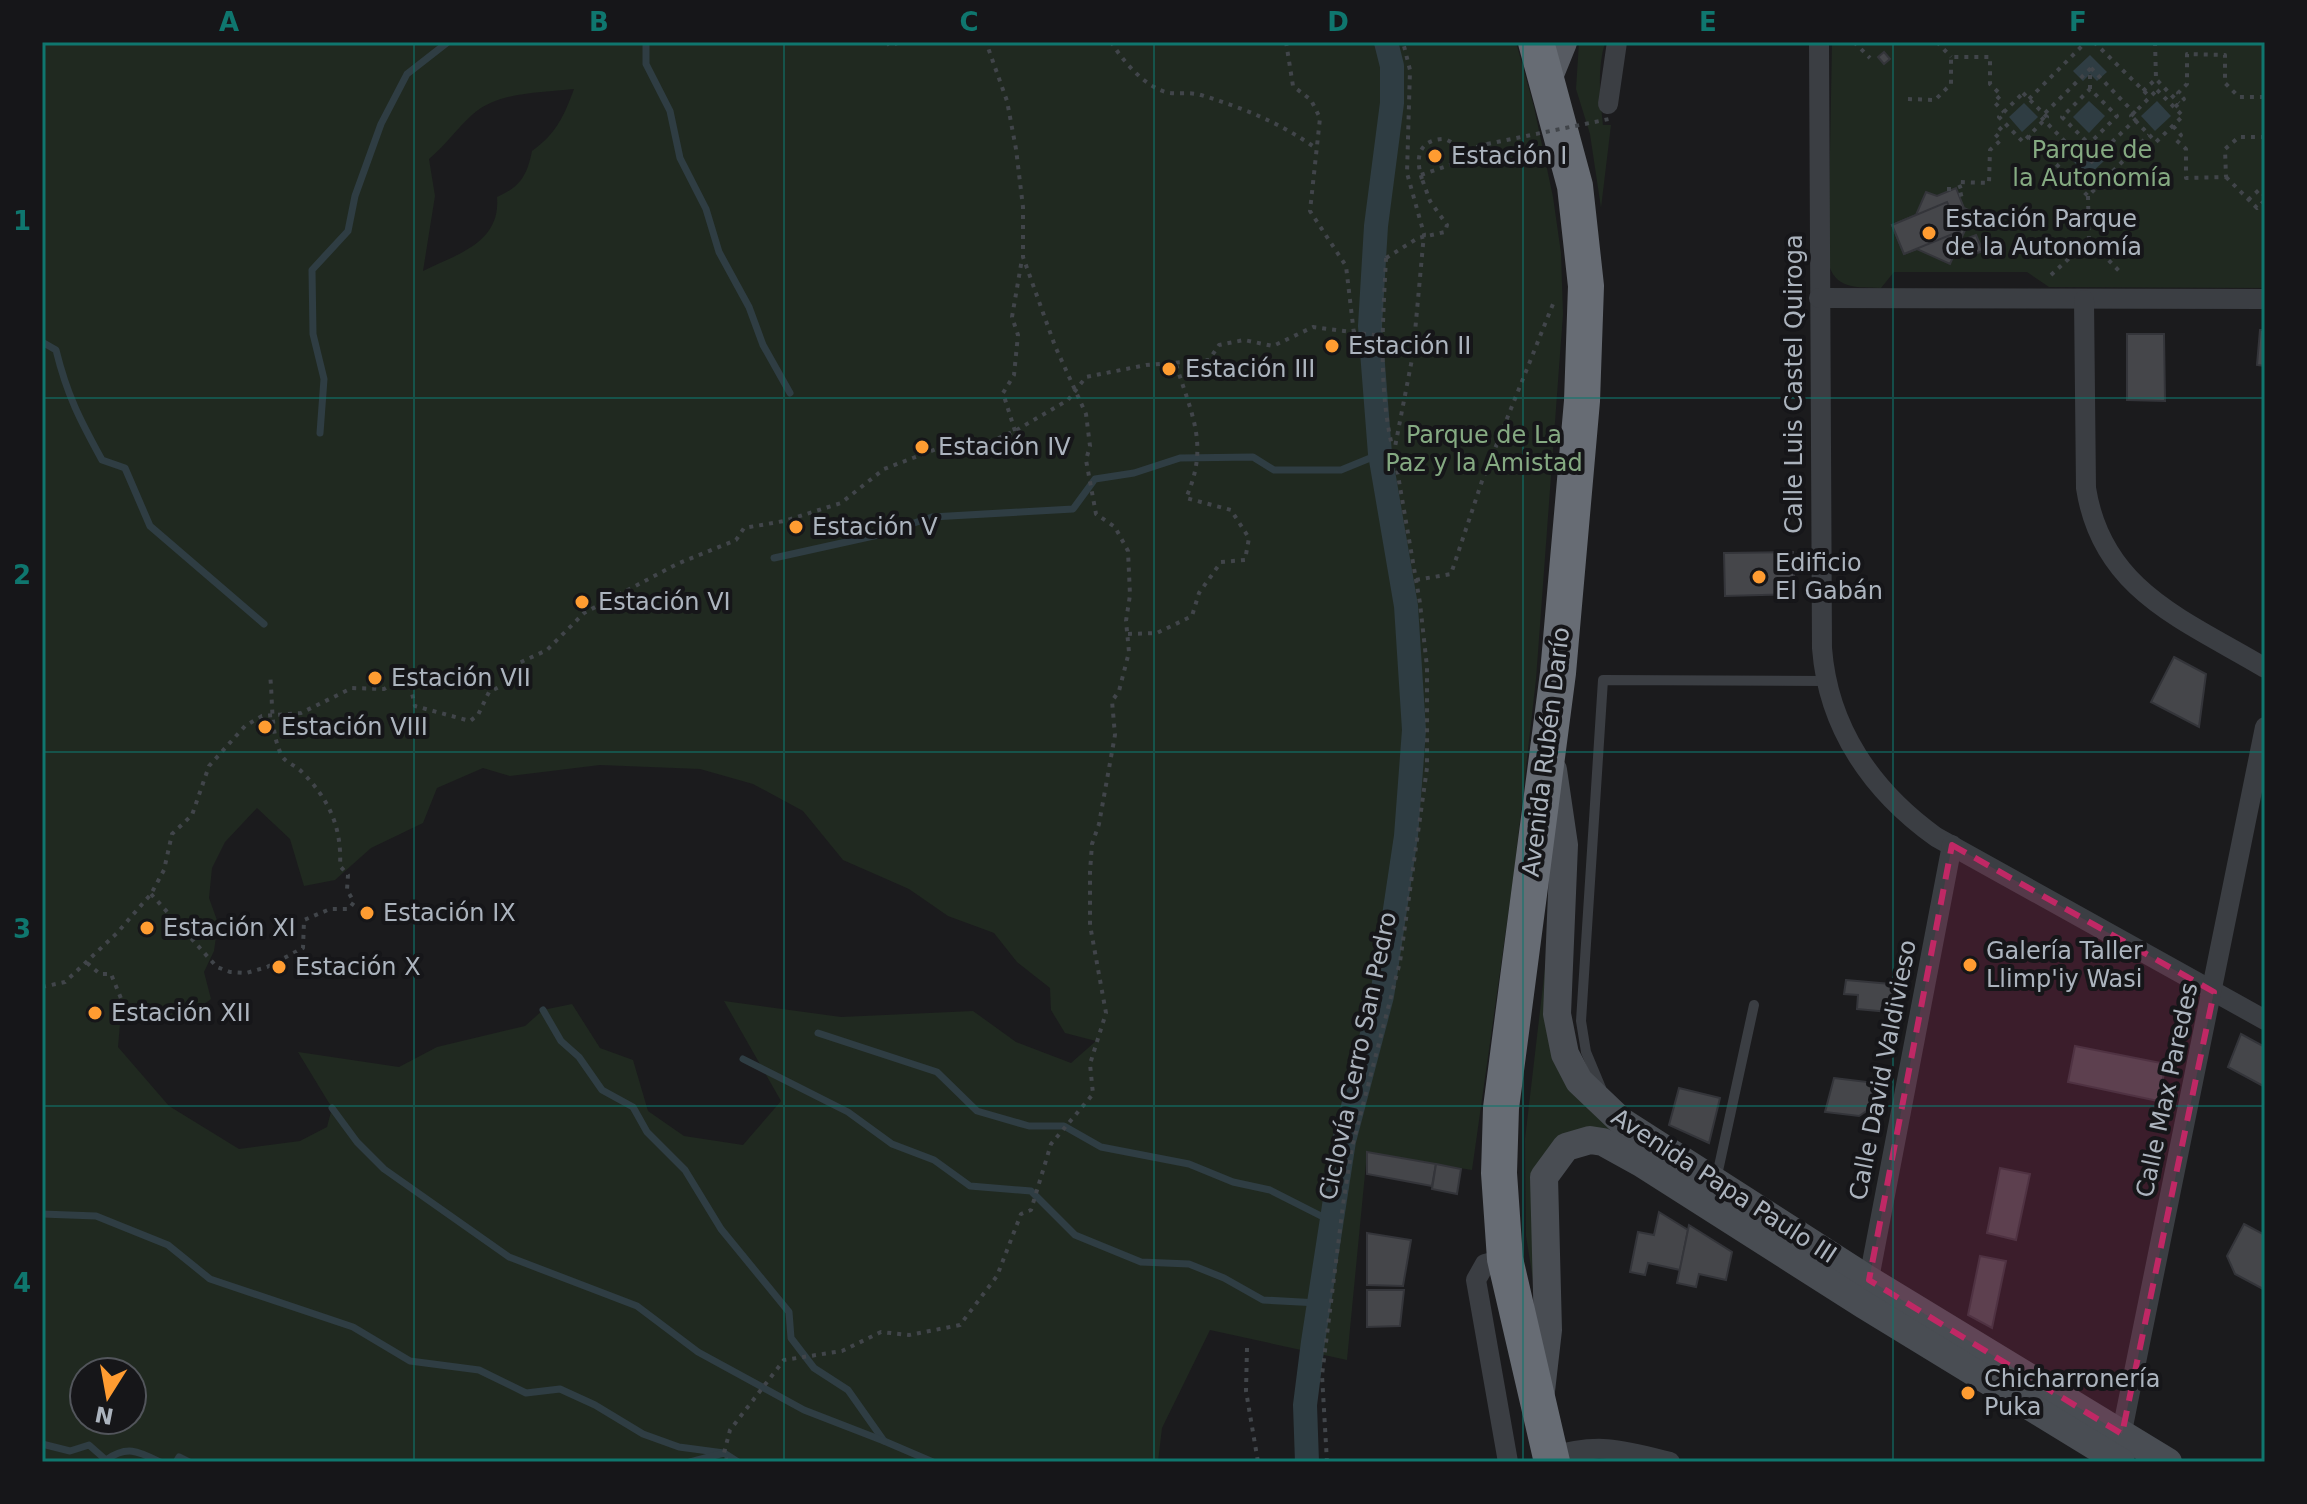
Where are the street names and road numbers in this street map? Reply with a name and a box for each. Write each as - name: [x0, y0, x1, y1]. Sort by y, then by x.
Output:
- street label: Calle Luis Castel Quiroga: [1780, 234, 1808, 534]
- street label: Avenida Rubén Darío: [1517, 625, 1575, 879]
- street label: Ciclovía Cerro San Pedro: [1314, 909, 1402, 1203]
- street label: Calle David Valdivieso: [1844, 937, 1922, 1203]
- street label: Calle Max Paredes: [2131, 980, 2203, 1200]
- street label: Avenida Papa Paulo III: [1606, 1103, 1842, 1269]

